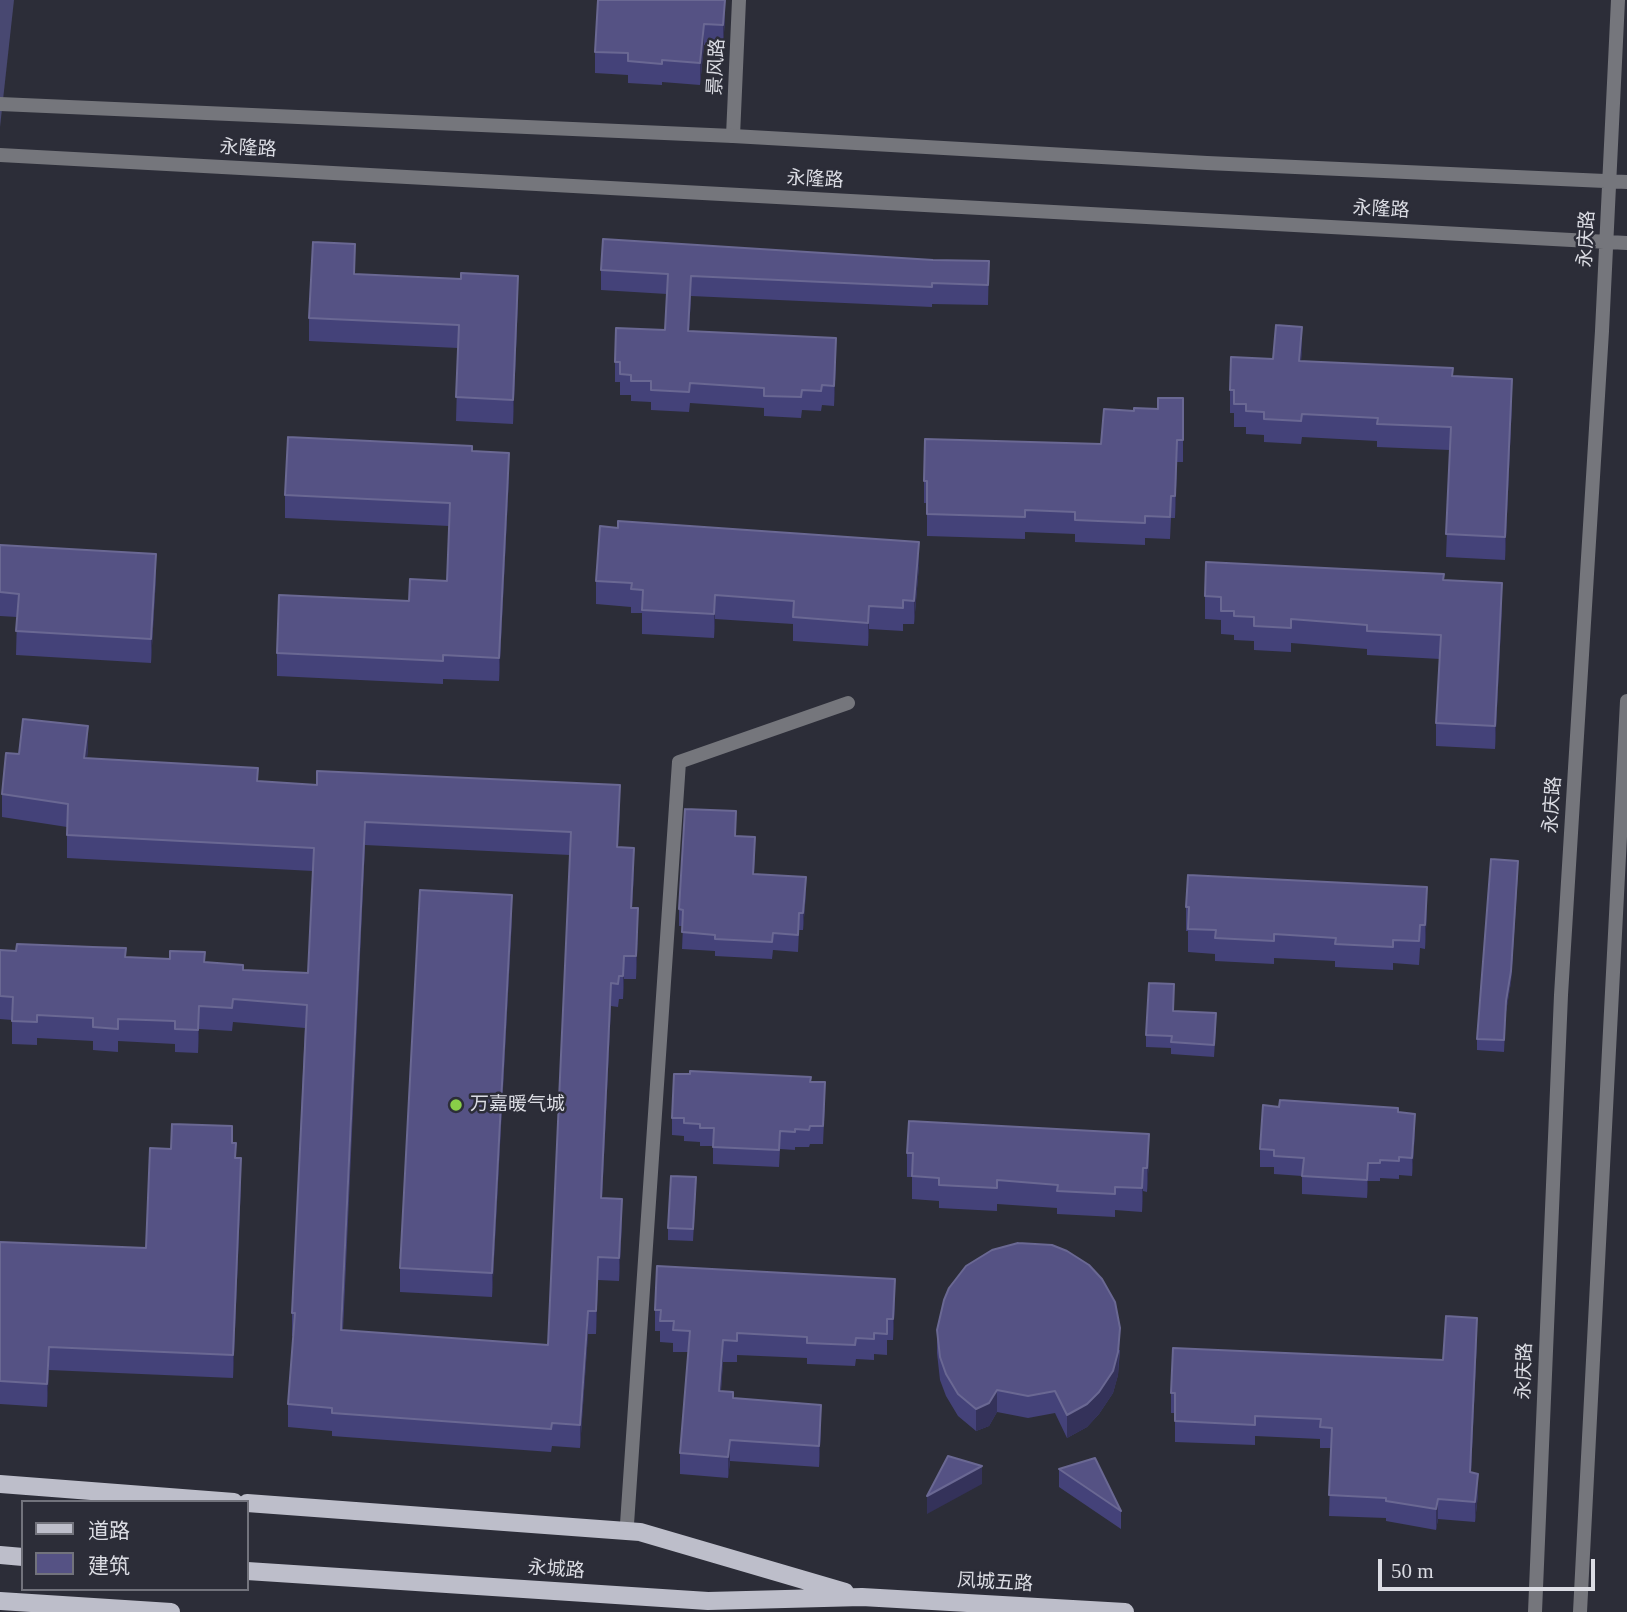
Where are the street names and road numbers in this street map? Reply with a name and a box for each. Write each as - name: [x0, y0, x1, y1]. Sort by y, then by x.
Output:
- street label: 景风路: [704, 38, 730, 96]
- street label: 永隆路: [219, 136, 277, 162]
- street label: 永隆路: [786, 167, 844, 193]
- street label: 永隆路: [1352, 197, 1410, 223]
- street label: 永庆路: [1574, 210, 1600, 268]
- street label: 永庆路: [1540, 776, 1566, 834]
- street label: 永庆路: [1513, 1342, 1537, 1400]
- street label: 永城路: [527, 1557, 585, 1583]
- street label: 凤城五路: [956, 1570, 1034, 1596]

